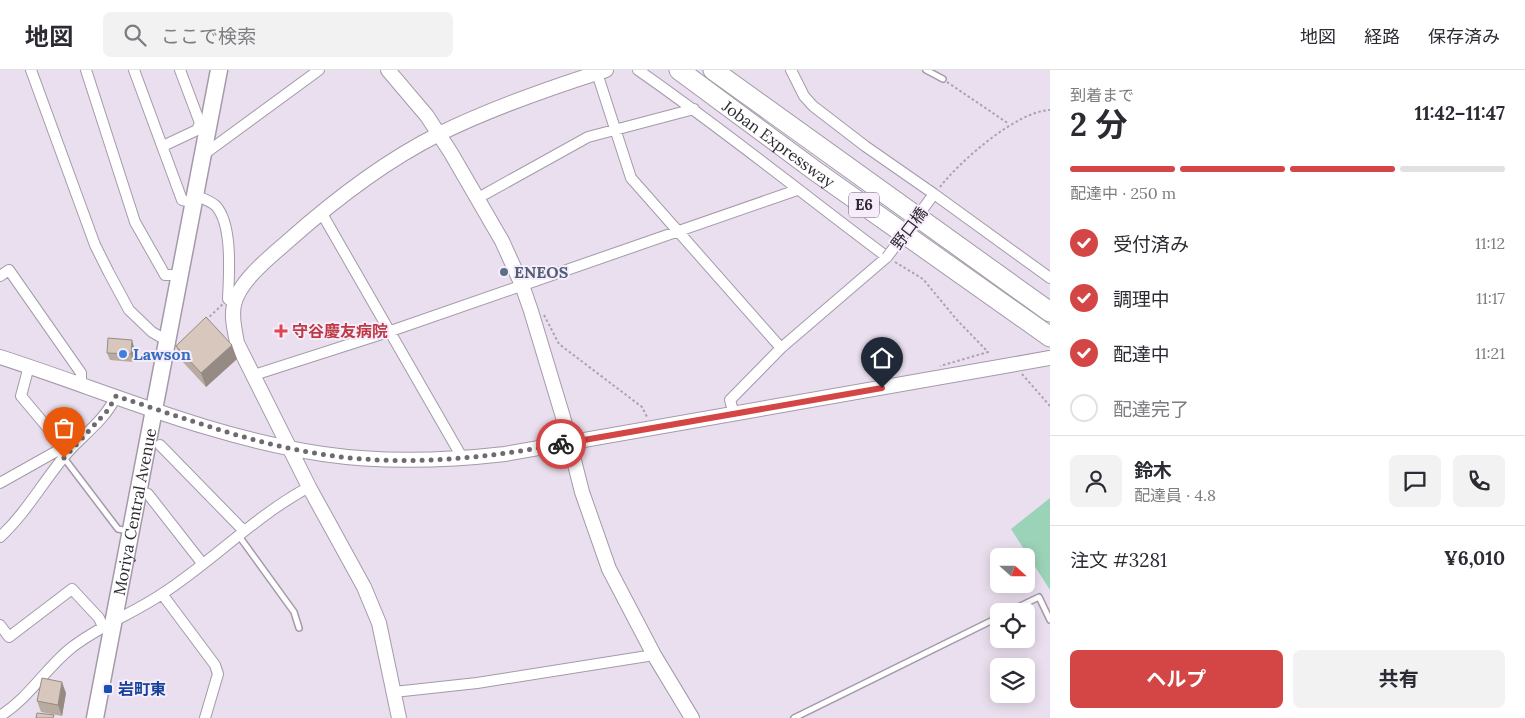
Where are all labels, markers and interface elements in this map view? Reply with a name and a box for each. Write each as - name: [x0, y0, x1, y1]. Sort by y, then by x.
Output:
- search box: [103, 12, 453, 57]
- text: 地図: [25, 21, 73, 52]
- icon: search: [121, 21, 149, 49]
- text: ここで検索: [161, 24, 256, 48]
- text: 地図: [1300, 25, 1336, 48]
- text: 経路: [1364, 25, 1400, 48]
- text: 保存済み: [1428, 25, 1500, 48]
- text: 到着まで: [1070, 85, 1134, 105]
- street label: Joban Expressway: [718, 95, 839, 192]
- text: 11:42–11:47: [1414, 101, 1505, 125]
- text: 2 分: [1070, 104, 1127, 145]
- text: 配達中 · 250 m: [1070, 183, 1176, 203]
- road number: E6: [849, 192, 879, 218]
- street label: 野口橋: [887, 203, 931, 253]
- icon: check: [1070, 229, 1098, 257]
- text: 受付済み: [1113, 232, 1189, 256]
- text: 11:12: [1475, 233, 1505, 253]
- place label: ENEOS: [514, 262, 569, 282]
- marker: ENEOS: [498, 266, 510, 278]
- icon: check: [1070, 284, 1098, 312]
- text: 調理中: [1113, 287, 1170, 311]
- text: 11:17: [1476, 288, 1505, 308]
- place label: 守谷慶友病院: [292, 321, 388, 341]
- marker: 守谷慶友病院: [274, 324, 288, 338]
- pin: [861, 337, 903, 388]
- icon: check: [1070, 339, 1098, 367]
- text: 配達中: [1113, 342, 1170, 366]
- text: 11:21: [1475, 343, 1505, 363]
- place label: Lawson: [133, 344, 191, 364]
- icon: home: [868, 344, 896, 372]
- marker: Lawson: [117, 348, 129, 360]
- text: 配達完了: [1113, 397, 1189, 421]
- pin: [43, 407, 85, 458]
- icon: bag: [50, 414, 78, 442]
- courier: [536, 419, 586, 469]
- street label: Moriya Central Avenue: [109, 426, 160, 597]
- icon: bike: [547, 430, 575, 458]
- button: person: [1070, 455, 1122, 507]
- button: chat: [1389, 455, 1441, 507]
- button: phone: [1453, 455, 1505, 507]
- text: 鈴木: [1134, 458, 1172, 482]
- text: 配達員 · 4.8: [1134, 485, 1216, 505]
- text: ¥6,010: [1444, 546, 1505, 570]
- north arrow: [990, 548, 1035, 592]
- map controls: [990, 548, 1035, 703]
- text: 注文 #3281: [1070, 548, 1167, 572]
- button: locate: [990, 603, 1035, 648]
- button: ヘルプ: [1070, 650, 1283, 708]
- button: 共有: [1293, 650, 1505, 708]
- button: layers: [990, 658, 1035, 703]
- place label: 岩町東: [118, 679, 166, 699]
- marker: 岩町東: [102, 683, 114, 695]

